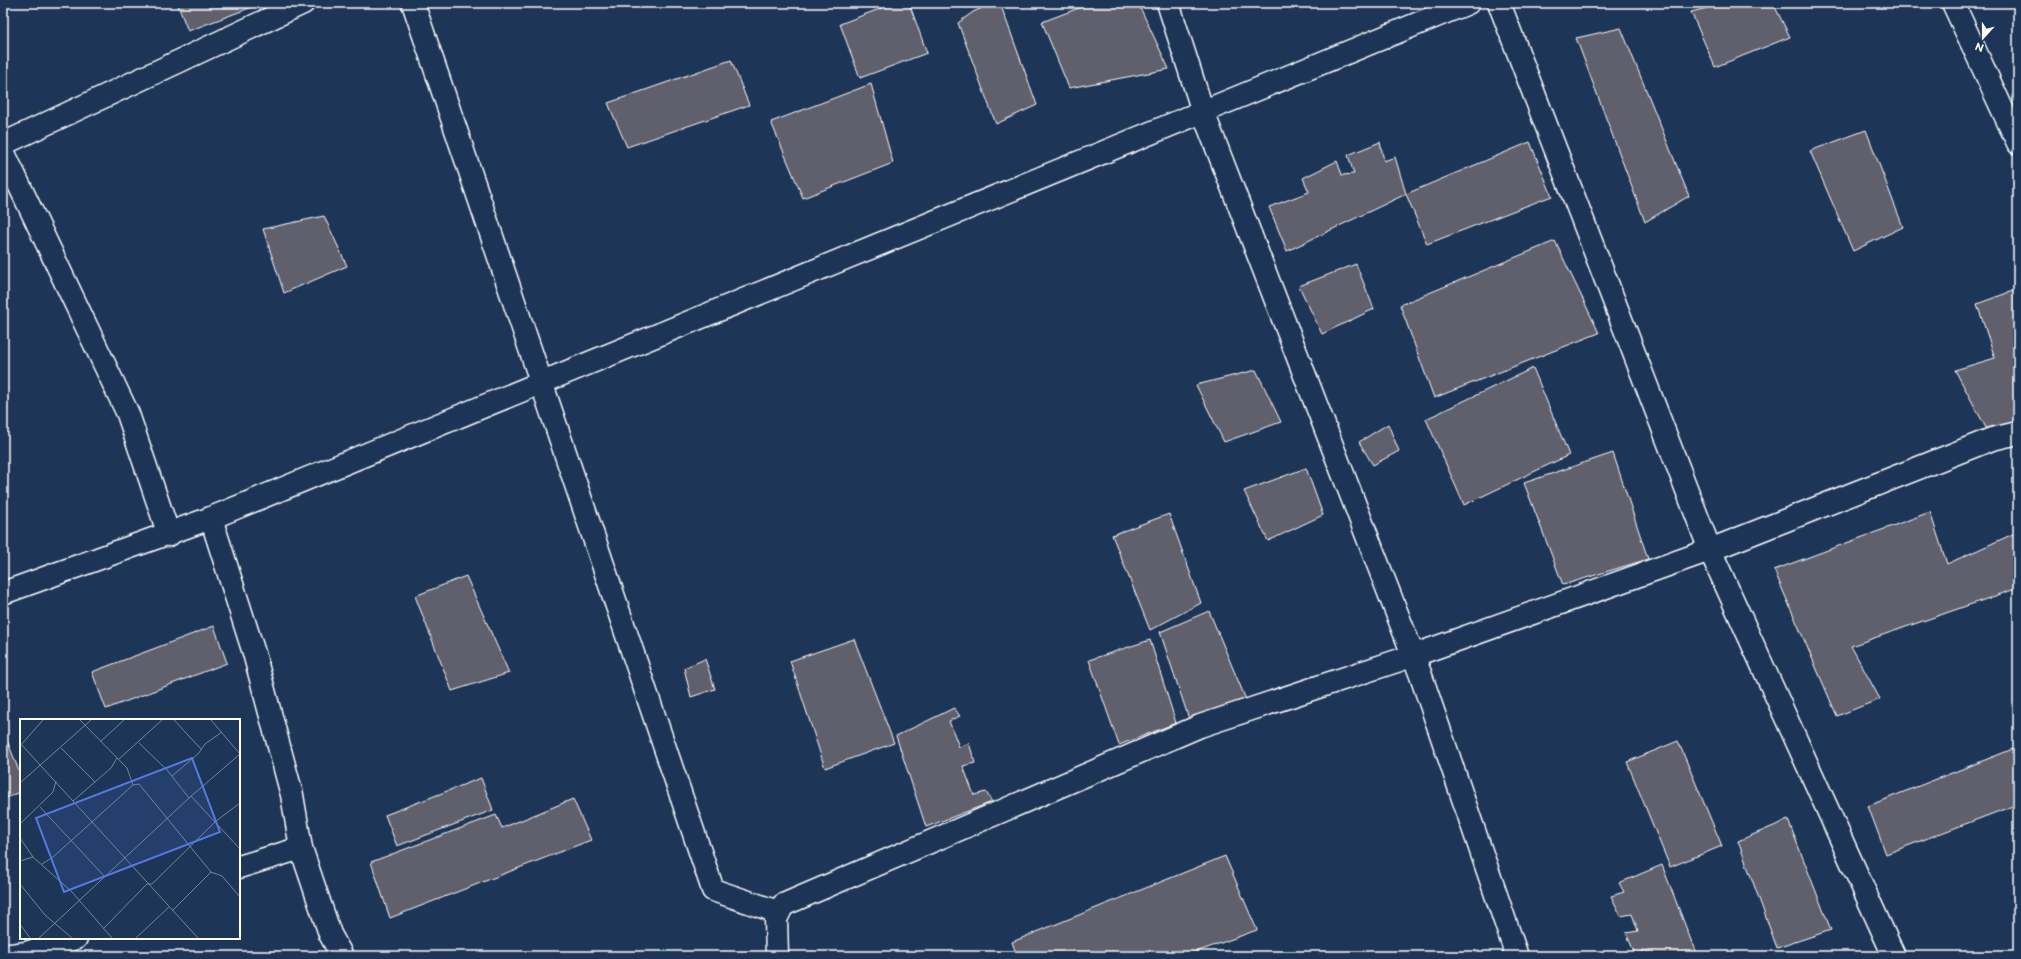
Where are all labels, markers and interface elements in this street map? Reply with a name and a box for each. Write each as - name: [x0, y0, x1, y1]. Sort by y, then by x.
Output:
- north arrow: [1963, 18, 2003, 58]
- text: N: [1973, 39, 1986, 54]
- inset map: [20, 719, 240, 939]

